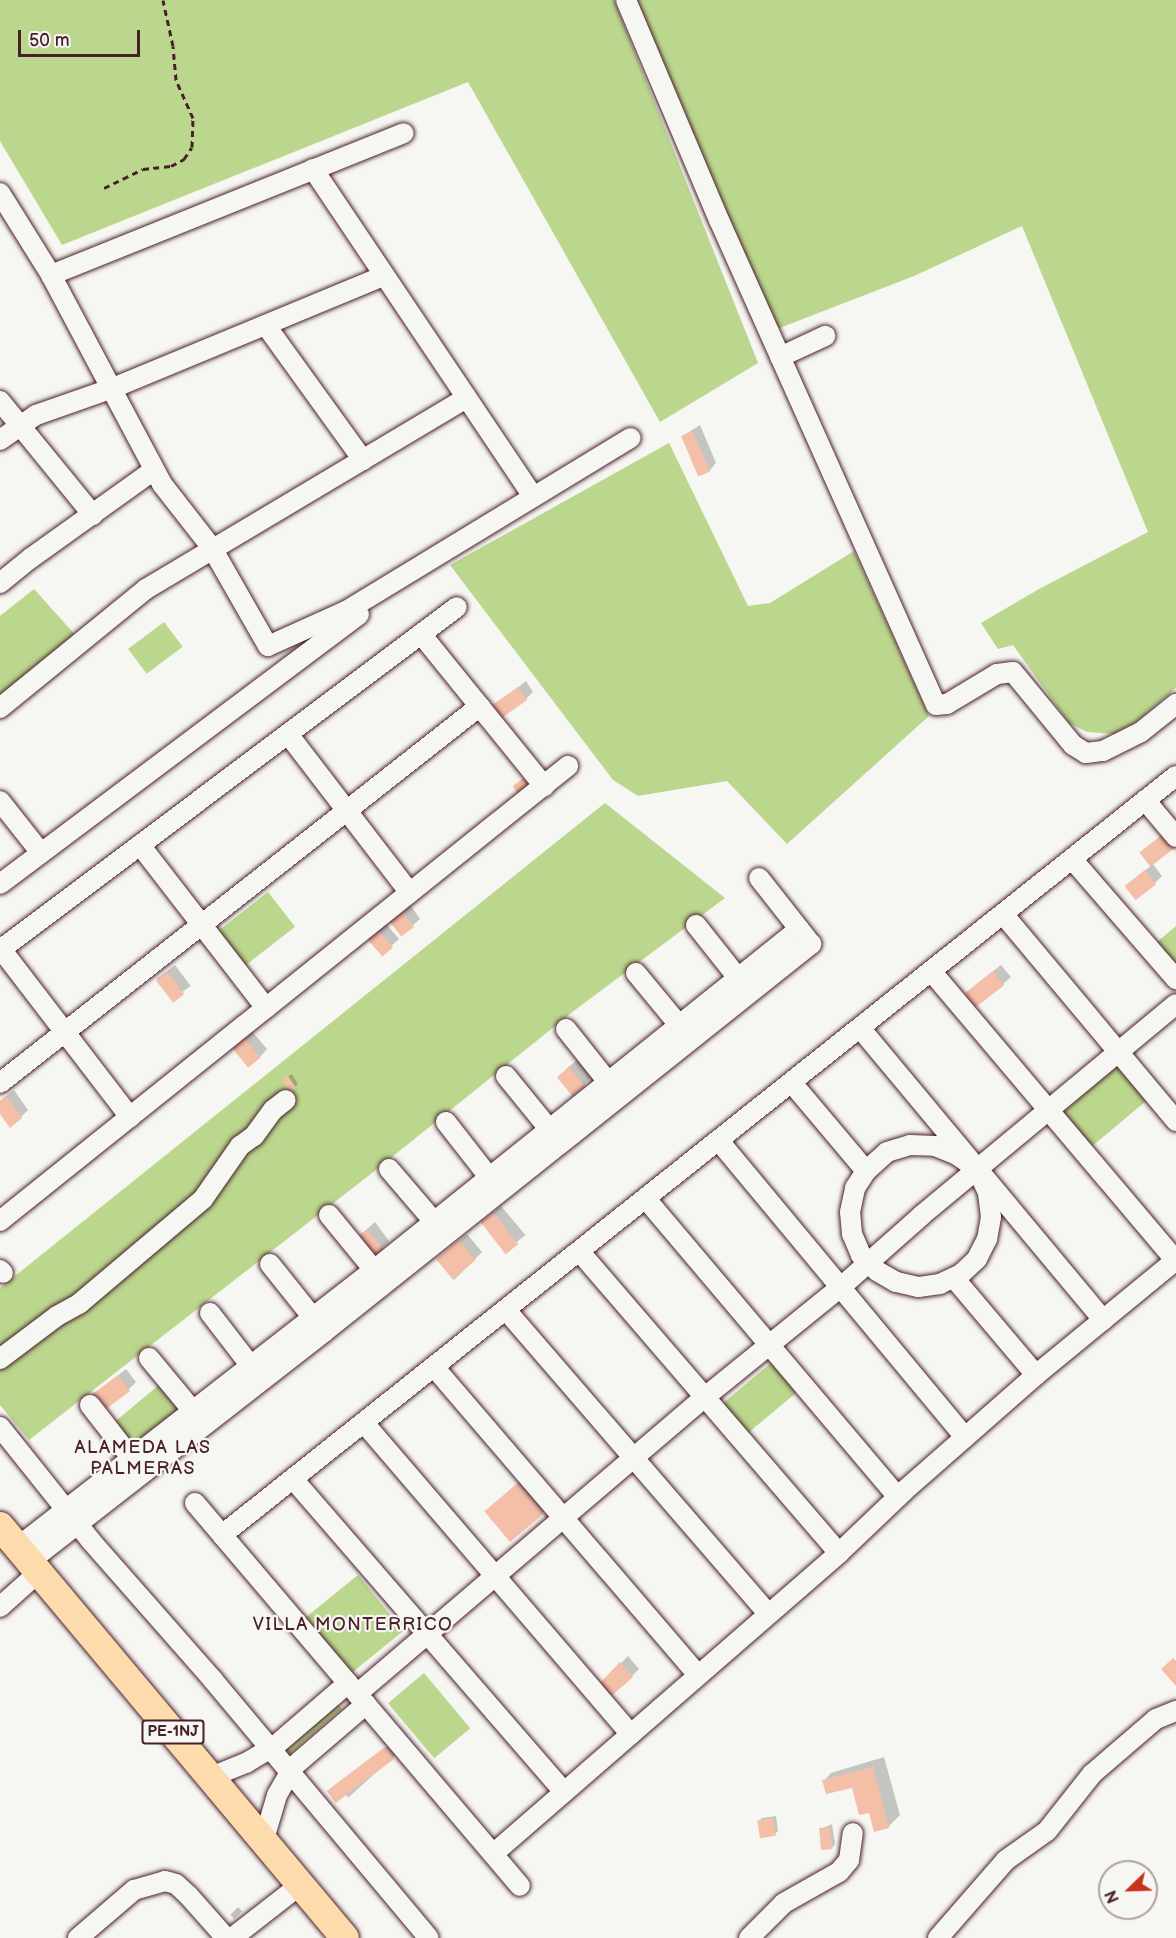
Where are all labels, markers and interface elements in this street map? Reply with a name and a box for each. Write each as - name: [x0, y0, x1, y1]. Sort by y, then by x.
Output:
- scale bar: [21, 18, 142, 56]
- text: 50 m: [29, 30, 70, 51]
- district label: ALAMEDA LAS PALMERAS: [75, 1438, 211, 1480]
- district label: VILLA MONTERRICO: [253, 1614, 453, 1636]
- road number: PE-1NJ: [142, 1720, 204, 1744]
- north arrow: [1098, 1860, 1158, 1920]
- text: N: [1102, 1887, 1124, 1906]

